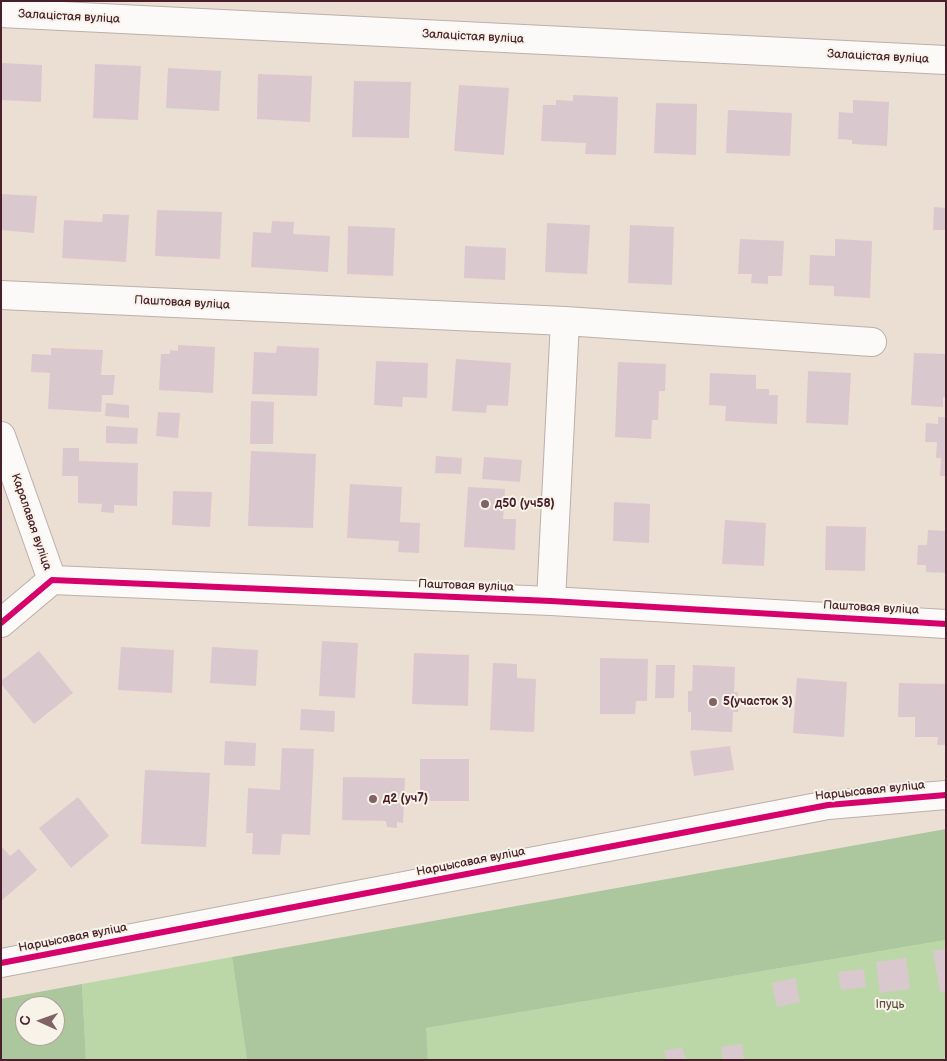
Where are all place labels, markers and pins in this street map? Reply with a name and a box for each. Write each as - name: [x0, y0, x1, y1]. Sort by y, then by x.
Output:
- place label: д50 (уч58): [495, 497, 555, 511]
- marker: д50 (уч58): [479, 498, 491, 510]
- place label: 5(участок 3): [723, 695, 793, 709]
- marker: 5(участок 3): [707, 696, 719, 708]
- place label: д2 (уч7): [383, 792, 428, 806]
- marker: д2 (уч7): [367, 793, 379, 805]

